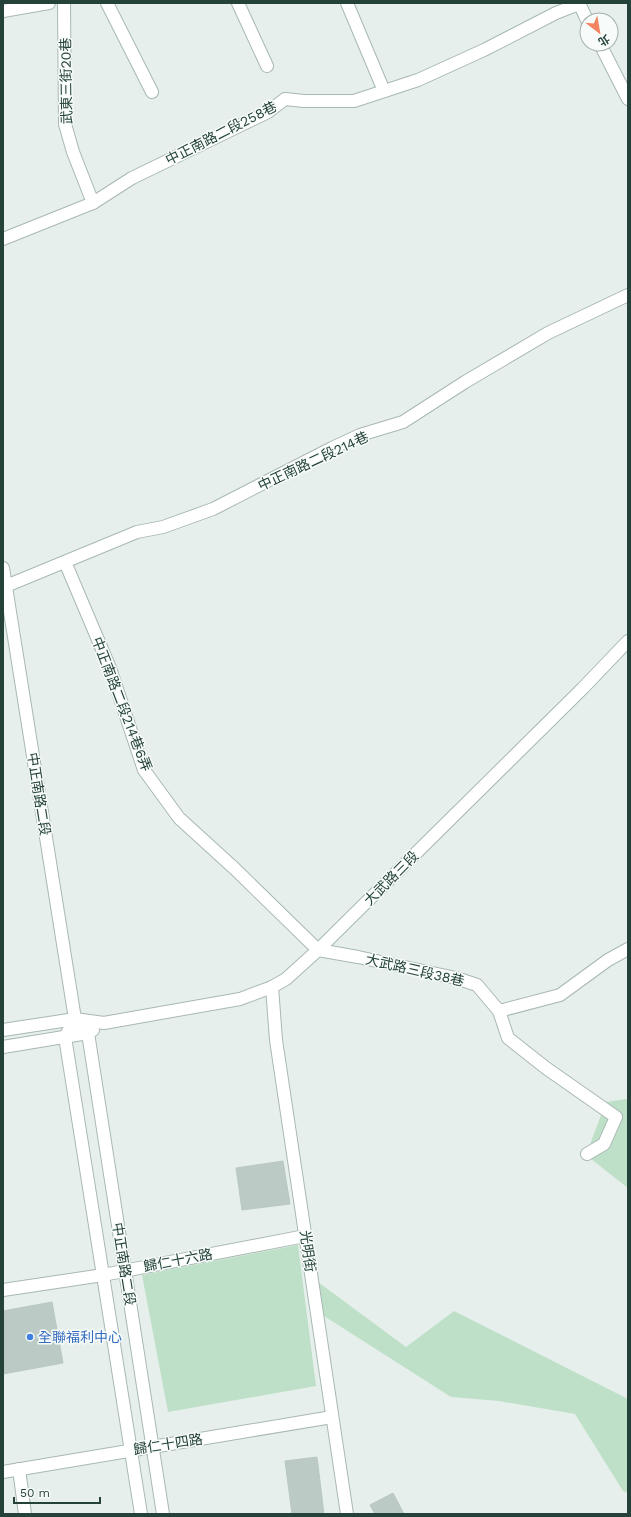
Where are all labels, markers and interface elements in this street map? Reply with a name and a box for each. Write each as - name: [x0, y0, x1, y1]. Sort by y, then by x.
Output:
- north arrow: [579, 12, 619, 52]
- text: 北: [596, 32, 612, 49]
- street label: 武東三街20巷: [57, 37, 75, 125]
- street label: 中正南路二段258巷: [163, 98, 279, 168]
- street label: 中正南路二段214巷: [255, 428, 371, 494]
- street label: 中正南路二段214巷6弄: [89, 635, 155, 773]
- street label: 中正南路二段: [25, 751, 53, 837]
- street label: 大武路三段: [361, 848, 421, 908]
- street label: 大武路三段38巷: [364, 951, 466, 989]
- street label: 中正南路二段: [110, 1221, 138, 1307]
- street label: 光明街: [297, 1229, 319, 1273]
- street label: 歸仁十六路: [142, 1245, 214, 1275]
- place label: 全聯福利中心: [38, 1329, 122, 1345]
- marker: 全聯福利中心: [25, 1332, 35, 1342]
- street label: 歸仁十四路: [132, 1431, 204, 1457]
- scale bar: [14, 1479, 100, 1505]
- text: 50 m: [20, 1486, 50, 1500]

